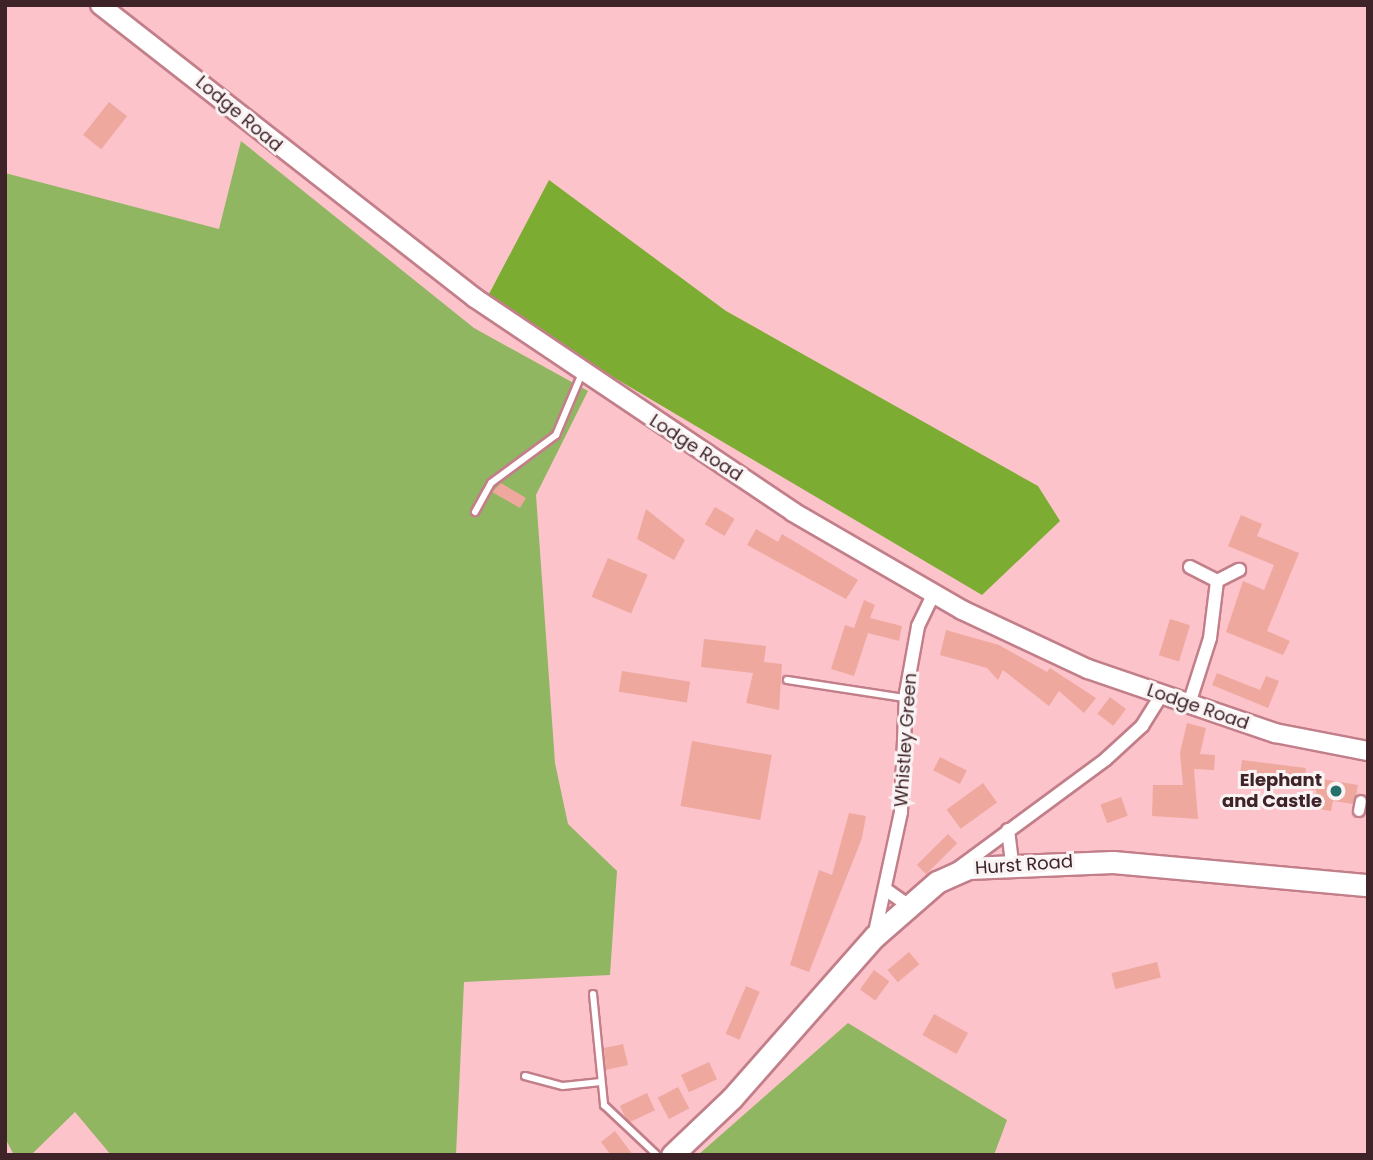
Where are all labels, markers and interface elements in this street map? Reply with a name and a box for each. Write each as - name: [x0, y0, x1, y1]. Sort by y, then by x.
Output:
- street label: Lodge Road: [191, 72, 287, 156]
- street label: Lodge Road: [646, 410, 746, 486]
- street label: Whistley Green: [891, 672, 921, 808]
- street label: Lodge Road: [1144, 679, 1252, 735]
- place label: Elephant and Castle: [1222, 770, 1322, 812]
- marker: Elephant and Castle: [1328, 783, 1344, 799]
- street label: Hurst Road: [974, 851, 1074, 879]

